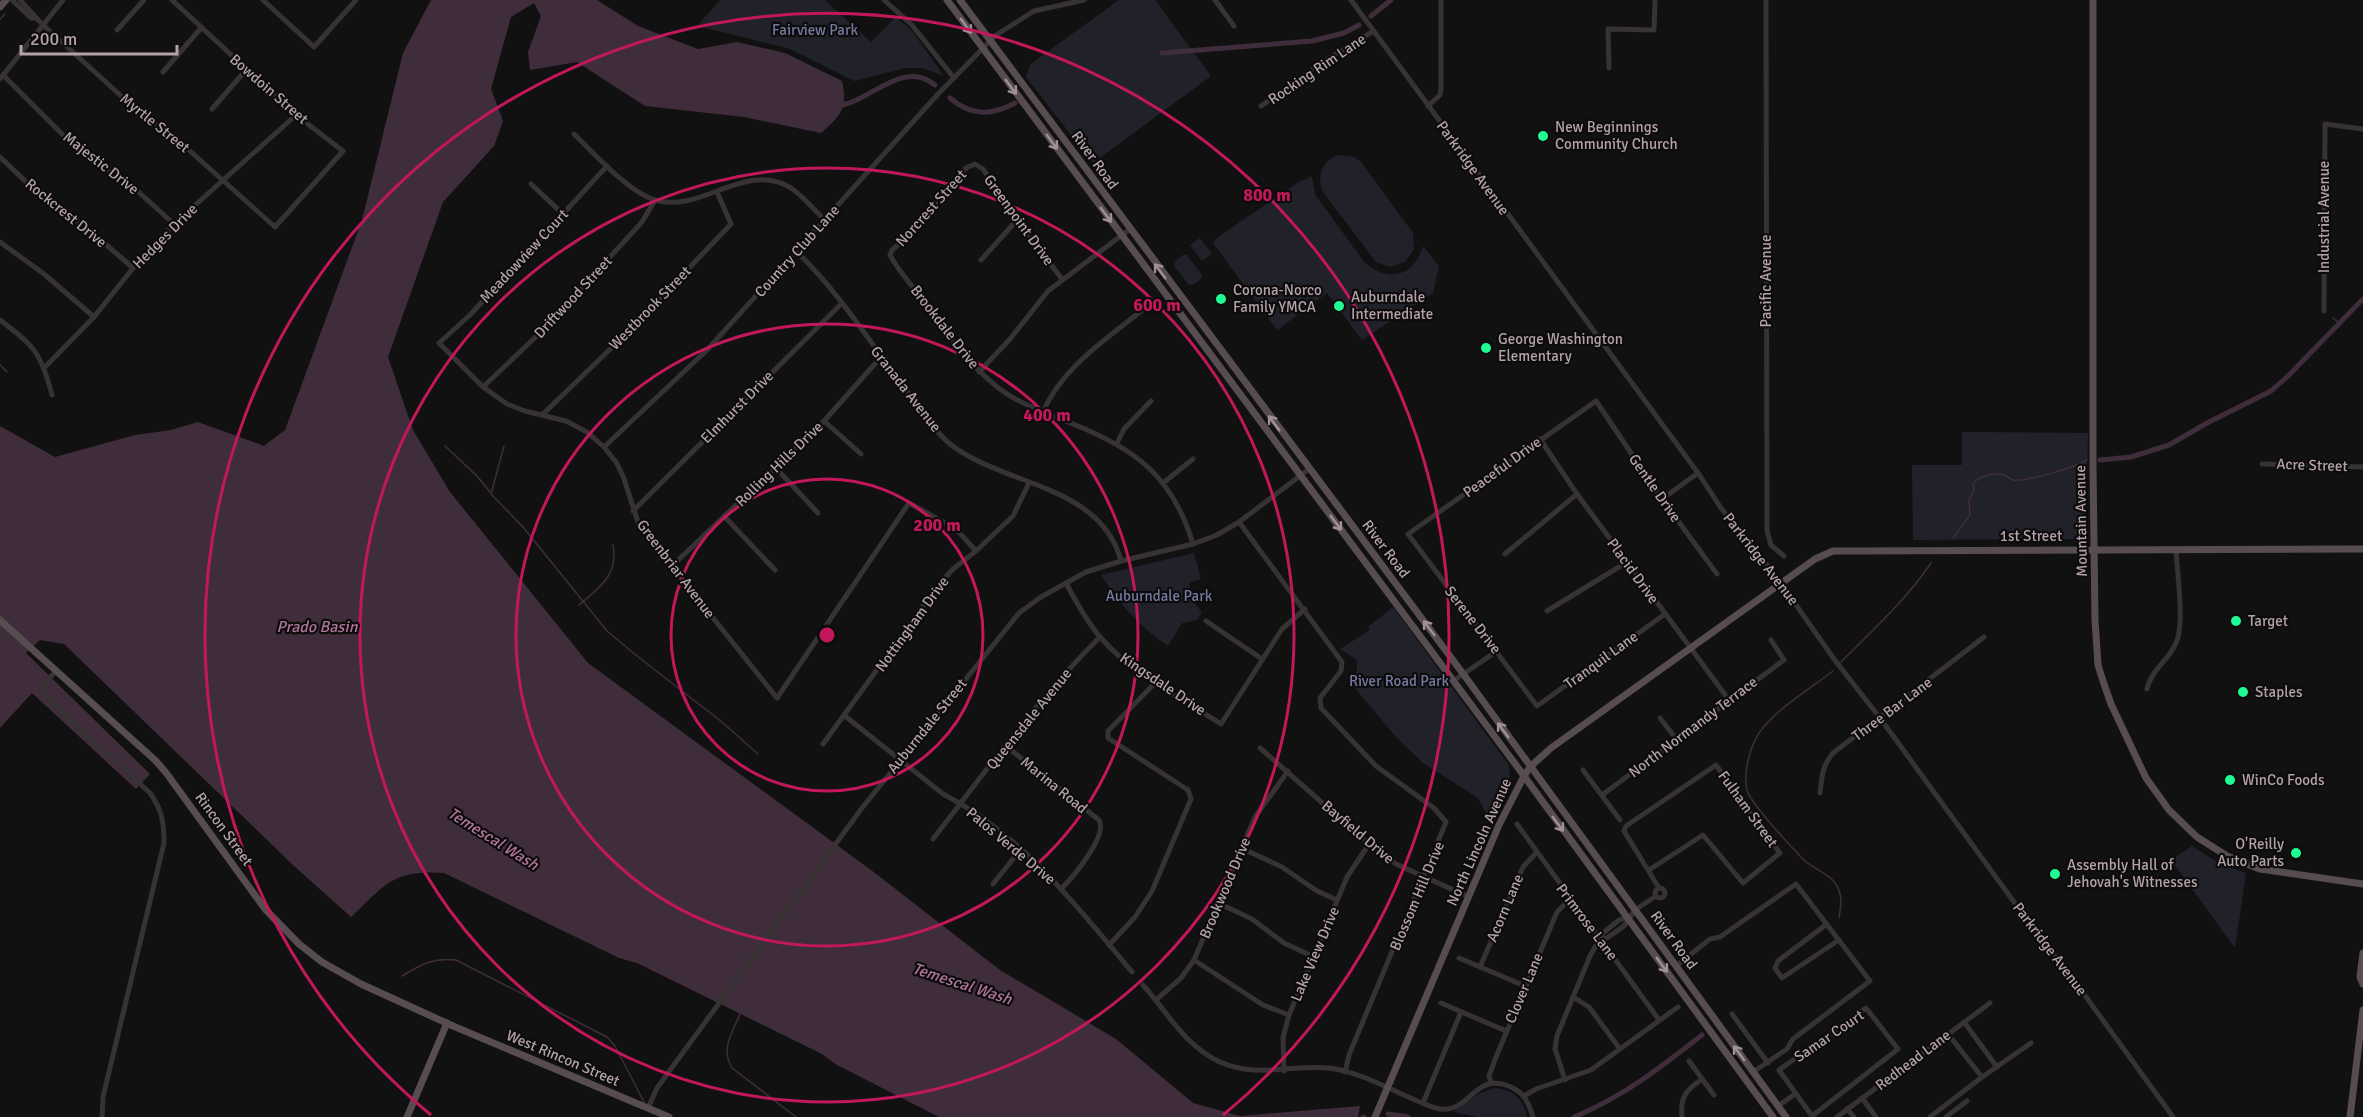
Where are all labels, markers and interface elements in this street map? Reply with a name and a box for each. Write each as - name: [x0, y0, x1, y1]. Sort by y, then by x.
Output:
- one-way arrow: [960, 17, 972, 33]
- scale bar: [21, 18, 177, 56]
- park label: Fairview Park: [772, 21, 858, 39]
- text: 200 m: [30, 28, 77, 50]
- street label: Rocking Rim Lane: [1265, 30, 1369, 108]
- street label: Bowdoin Street: [226, 50, 312, 128]
- one-way arrow: [1005, 78, 1018, 94]
- street label: Myrtle Street: [117, 89, 193, 157]
- street label: Parkridge Avenue: [1433, 117, 1513, 219]
- place label: New Beginnings Community Church: [1555, 118, 1678, 153]
- street label: River Road: [1068, 127, 1122, 193]
- street label: Majestic Drive: [59, 128, 143, 198]
- marker: New Beginnings Community Church: [1536, 129, 1550, 143]
- one-way arrow: [1046, 134, 1058, 150]
- street label: Industrial Avenue: [2315, 161, 2333, 273]
- street label: Norcrest Street: [892, 166, 970, 250]
- street label: Greenpoint Drive: [980, 171, 1058, 269]
- street label: Rockcrest Drive: [22, 175, 110, 251]
- text: 800 m: [1243, 184, 1291, 206]
- street label: Hedges Drive: [129, 200, 201, 272]
- street label: Country Club Lane: [751, 201, 843, 301]
- street label: Meadowview Court: [476, 205, 572, 307]
- one-way arrow: [1100, 207, 1112, 223]
- street label: Pacific Avenue: [1757, 235, 1775, 327]
- street label: Driftwood Street: [530, 252, 616, 342]
- street label: Westbrook Street: [605, 262, 695, 354]
- one-way arrow: [1154, 263, 1166, 279]
- place label: Corona-Norco Family YMCA: [1233, 281, 1322, 316]
- street label: Brookdale Drive: [907, 282, 983, 372]
- place label: Auburndale Intermediate: [1351, 288, 1433, 323]
- marker: Corona-Norco Family YMCA: [1214, 292, 1228, 306]
- text: 600 m: [1133, 294, 1181, 316]
- marker: Auburndale Intermediate: [1332, 299, 1346, 313]
- place label: George Washington Elementary: [1498, 330, 1623, 365]
- marker: George Washington Elementary: [1479, 341, 1493, 355]
- street label: Granada Avenue: [867, 342, 945, 436]
- street label: Elmhurst Drive: [697, 367, 777, 447]
- text: 400 m: [1023, 404, 1071, 426]
- one-way arrow: [1268, 415, 1280, 431]
- street label: Rolling Hills Drive: [731, 418, 827, 510]
- street label: Peaceful Drive: [1459, 433, 1545, 501]
- street label: Gentle Drive: [1625, 450, 1685, 526]
- street label: Acre Street: [2276, 455, 2348, 475]
- street label: Mountain Avenue: [2071, 465, 2091, 577]
- street label: Parkridge Avenue: [1719, 509, 1803, 609]
- text: 200 m: [913, 514, 961, 536]
- one-way arrow: [1329, 515, 1342, 531]
- street label: Greenbriar Avenue: [633, 516, 719, 622]
- street label: River Road: [1358, 516, 1414, 582]
- street label: 1st Street: [2000, 527, 2062, 545]
- street label: Placid Drive: [1603, 535, 1663, 607]
- street label: Nottingham Drive: [871, 573, 953, 675]
- street label: Serene Drive: [1441, 582, 1505, 658]
- park label: Auburndale Park: [1106, 587, 1213, 605]
- place label: Target: [2248, 612, 2288, 630]
- marker: Target: [2229, 614, 2243, 628]
- water label: Prado Basin: [277, 617, 359, 637]
- one-way arrow: [1422, 621, 1435, 637]
- centre of rings: [817, 625, 837, 645]
- street label: Tranquil Lane: [1561, 627, 1641, 693]
- street label: Kingsdale Drive: [1117, 649, 1209, 719]
- street label: Queensdale Avenue: [983, 665, 1075, 773]
- park label: River Road Park: [1349, 672, 1450, 690]
- street label: North Normandy Terrace: [1625, 673, 1761, 781]
- street label: Three Bar Lane: [1848, 673, 1936, 745]
- street label: Auburndale Street: [883, 675, 971, 777]
- place label: Staples: [2255, 683, 2303, 701]
- marker: Staples: [2236, 685, 2250, 699]
- one-way arrow: [1497, 722, 1509, 738]
- street label: Marina Road: [1017, 753, 1091, 817]
- street label: Fulham Street: [1714, 767, 1782, 851]
- place label: WinCo Foods: [2242, 771, 2325, 789]
- marker: WinCo Foods: [2223, 773, 2237, 787]
- street label: North Lincoln Avenue: [1443, 775, 1515, 909]
- street label: Rincon Street: [191, 789, 257, 869]
- street label: Bayfield Drive: [1318, 796, 1398, 868]
- water label: Temescal Wash: [444, 803, 543, 875]
- street label: Palos Verde Drive: [963, 804, 1059, 888]
- one-way arrow: [1552, 815, 1564, 831]
- street label: Brookwood Drive: [1196, 835, 1254, 941]
- place label: O'Reilly Auto Parts: [2217, 835, 2284, 870]
- street label: Blossom Hill Drive: [1386, 839, 1448, 953]
- marker: O'Reilly Auto Parts: [2289, 846, 2303, 860]
- place label: Assembly Hall of Jehovah's Witnesses: [2067, 856, 2198, 891]
- marker: Assembly Hall of Jehovah's Witnesses: [2048, 867, 2062, 881]
- street label: Acorn Lane: [1483, 871, 1527, 945]
- street label: Primrose Lane: [1552, 880, 1622, 964]
- street label: Parkridge Avenue: [2009, 899, 2091, 999]
- street label: Lake View Drive: [1287, 904, 1343, 1004]
- street label: River Road: [1647, 907, 1701, 973]
- street label: Clover Lane: [1501, 950, 1547, 1026]
- one-way arrow: [1656, 956, 1668, 972]
- water label: Temescal Wash: [910, 959, 1015, 1010]
- street label: Samar Court: [1791, 1006, 1867, 1066]
- street label: West Rincon Street: [504, 1026, 622, 1090]
- street label: Redhead Lane: [1872, 1026, 1954, 1094]
- one-way arrow: [1733, 1045, 1746, 1061]

